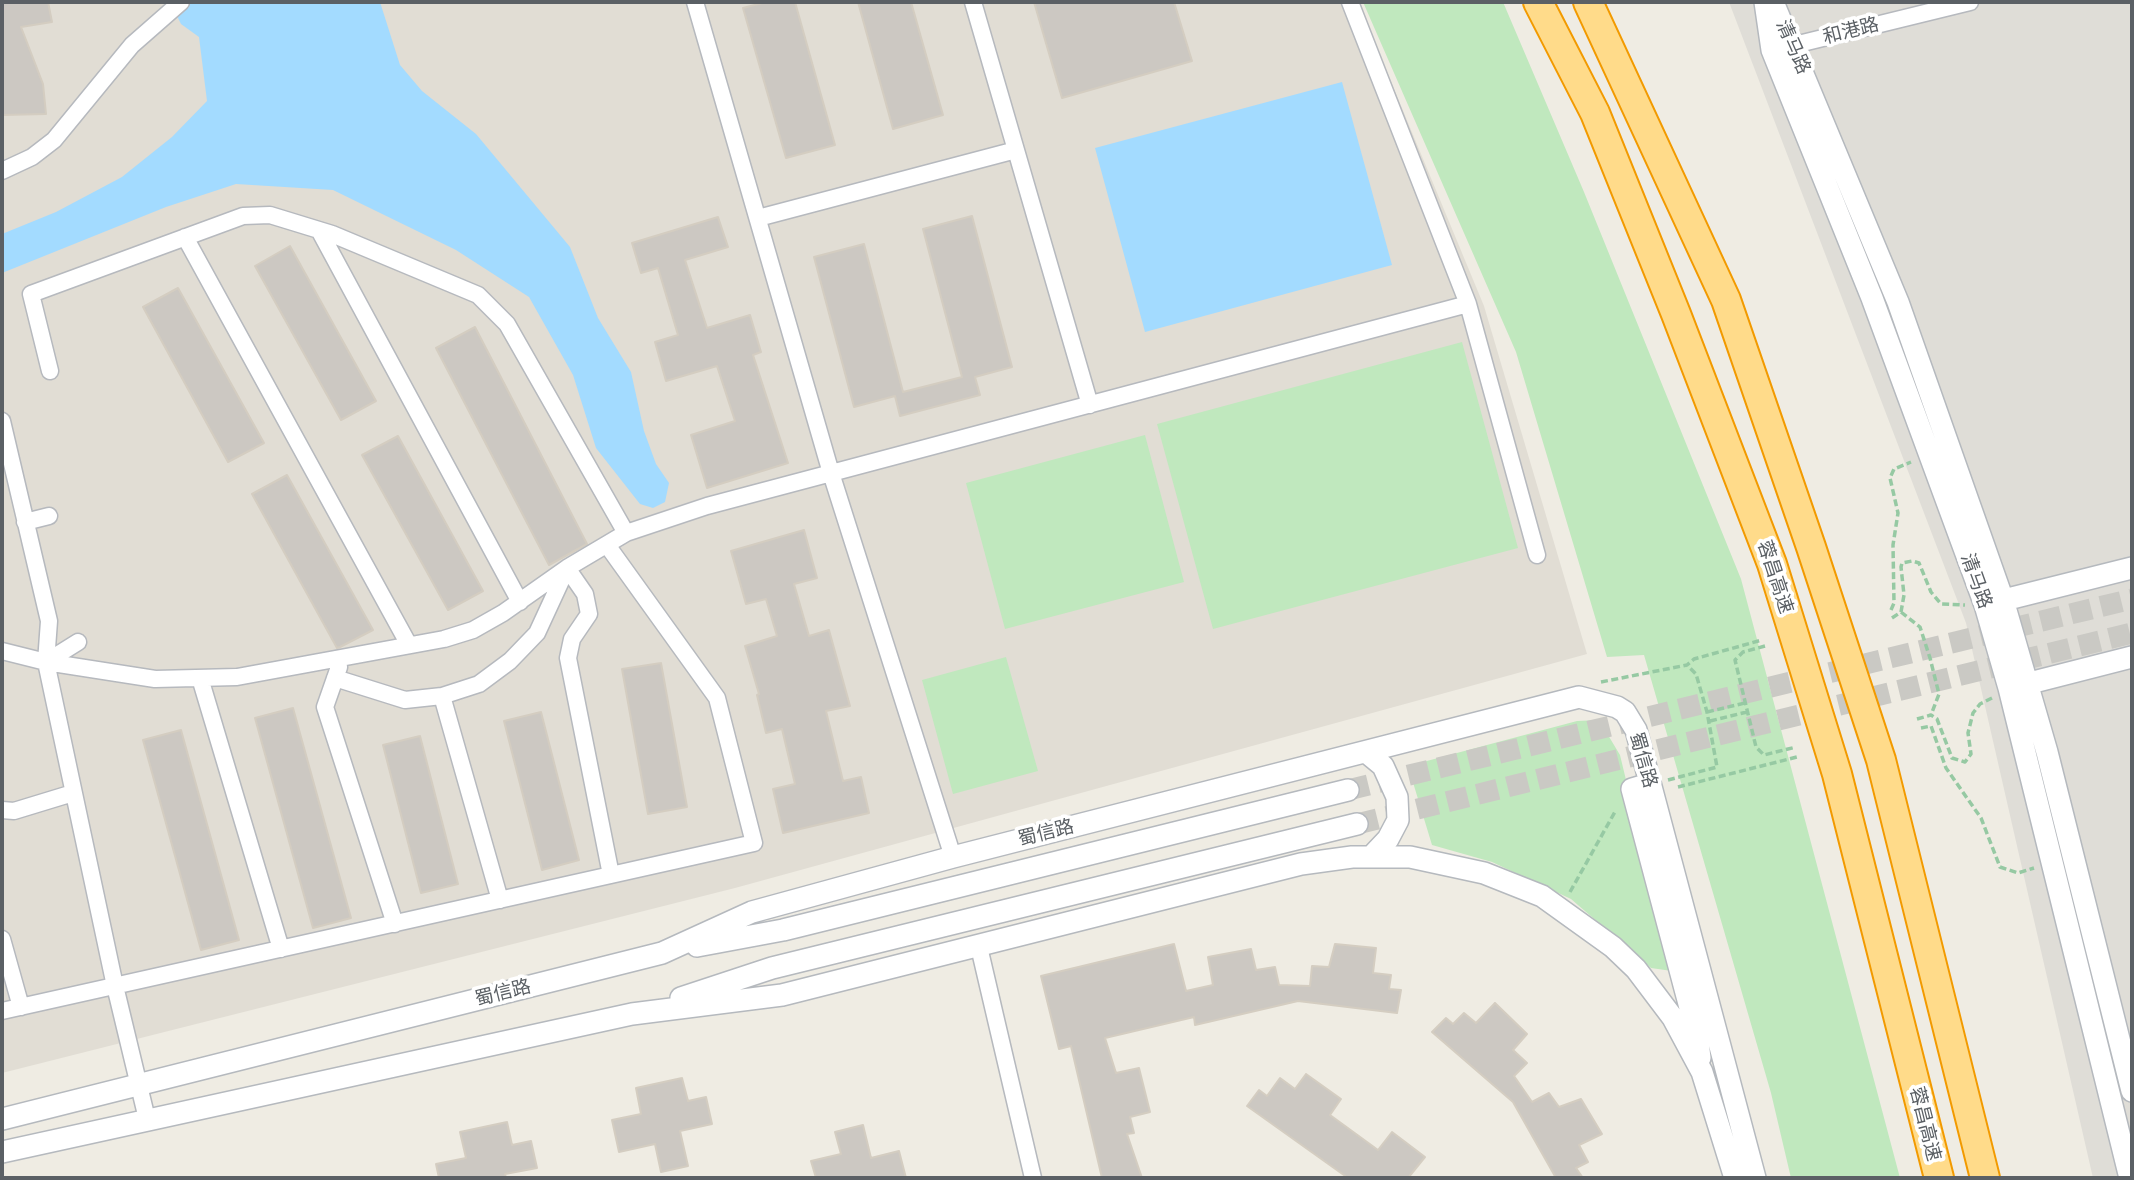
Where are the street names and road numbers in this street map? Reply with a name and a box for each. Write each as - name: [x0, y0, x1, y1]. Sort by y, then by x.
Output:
- street label: 和港路: [1821, 13, 1881, 49]
- street label: 清马路: [1771, 16, 1815, 78]
- street label: 蓉昌高速: [1752, 537, 1798, 617]
- street label: 清马路: [1956, 550, 1996, 612]
- street label: 蜀信路: [1624, 729, 1662, 791]
- street label: 蜀信路: [1016, 815, 1076, 851]
- street label: 蜀信路: [473, 975, 533, 1011]
- street label: 蓉昌高速: [1905, 1084, 1945, 1164]

